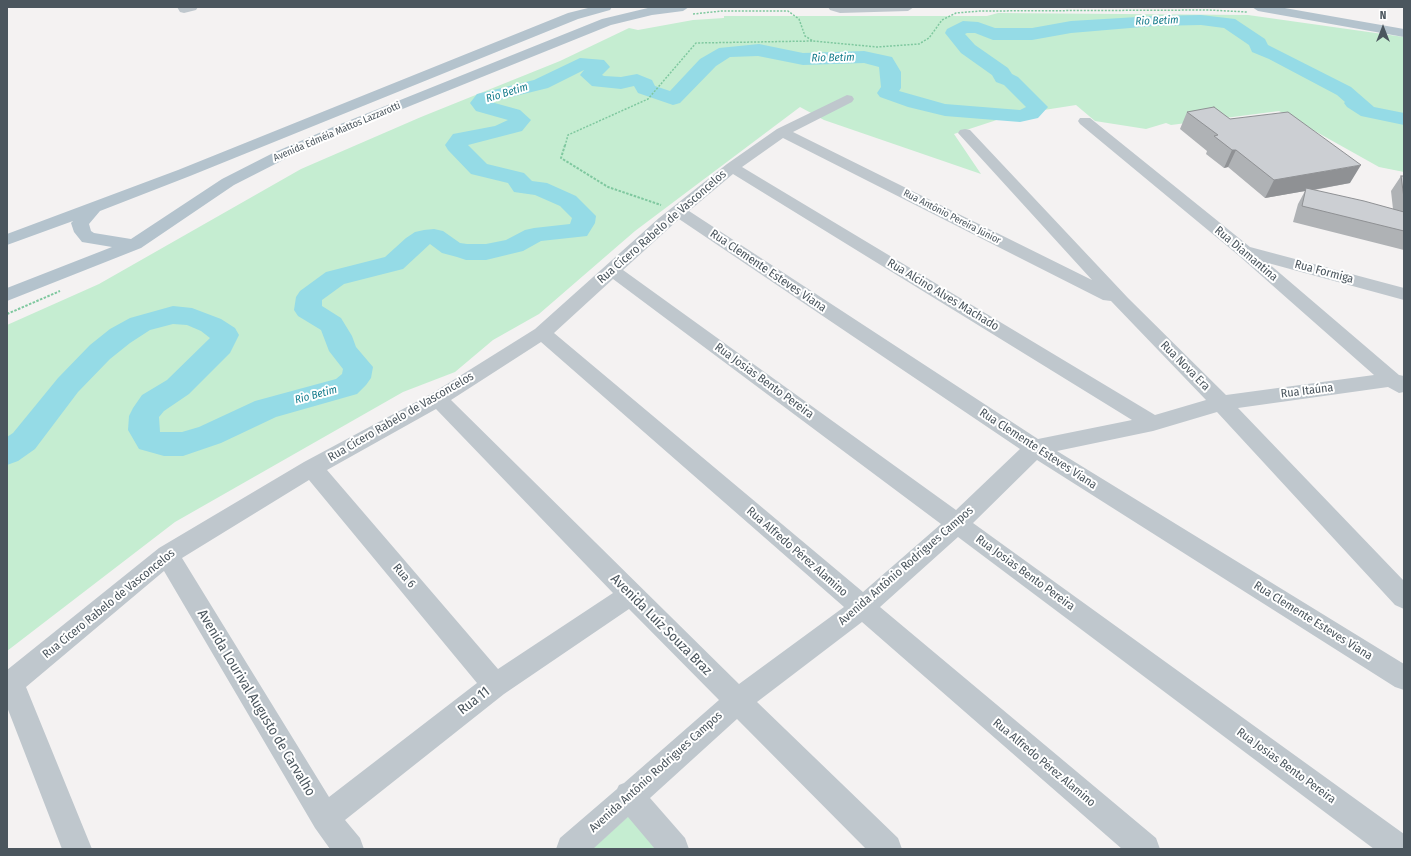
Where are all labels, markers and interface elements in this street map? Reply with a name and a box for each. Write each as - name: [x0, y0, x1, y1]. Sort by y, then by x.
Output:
- north arrow: [1363, 8, 1403, 48]
- text: N: [1380, 9, 1386, 22]
- water label: Rio Betim: [1135, 14, 1179, 28]
- water label: Rio Betim: [811, 51, 855, 65]
- water label: Rio Betim: [484, 80, 530, 106]
- street label: Avenida Edméia Mattos Lazzarotti: [272, 100, 402, 164]
- street label: Rua Cícero Rabelo de Vasconcelos: [595, 167, 729, 287]
- street label: Rua Antônio Pereira Júnior: [901, 187, 1003, 247]
- street label: Rua Diamantina: [1212, 223, 1280, 285]
- street label: Rua Clemente Esteves Viana: [707, 227, 829, 315]
- street label: Rua Alcino Alves Machado: [885, 256, 1001, 334]
- street label: Rua Formiga: [1293, 257, 1355, 287]
- street label: Rua Nova Era: [1157, 338, 1213, 394]
- street label: Rua Josias Bento Pereira: [712, 340, 816, 422]
- street label: Rua Cícero Rabelo de Vasconcelos: [326, 369, 476, 465]
- street label: Rua Itaúna: [1280, 381, 1334, 401]
- water label: Rio Betim: [294, 383, 338, 407]
- street label: Rua Clemente Esteves Viana: [977, 406, 1099, 492]
- street label: Avenida Antônio Rodrigues Campos: [836, 503, 976, 629]
- street label: Rua Alfredo Pérez Alamino: [743, 504, 851, 600]
- street label: Rua Josias Bento Pereira: [973, 532, 1077, 614]
- street label: Rua Cícero Rabelo de Vasconcelos: [40, 546, 178, 662]
- street label: Rua 6: [390, 561, 418, 591]
- street label: Avenida Luíz Souza Braz: [607, 571, 715, 679]
- street label: Rua Clemente Esteves Viana: [1251, 579, 1375, 663]
- street label: Avenida Lourival Augusto de Carvalho: [193, 607, 319, 799]
- street label: Rua 11: [455, 683, 493, 719]
- street label: Avenida Antônio Rodrigues Campos: [587, 708, 725, 836]
- street label: Rua Alfredo Pérez Alamino: [990, 716, 1098, 810]
- street label: Rua Josias Bento Pereira: [1234, 725, 1338, 807]

